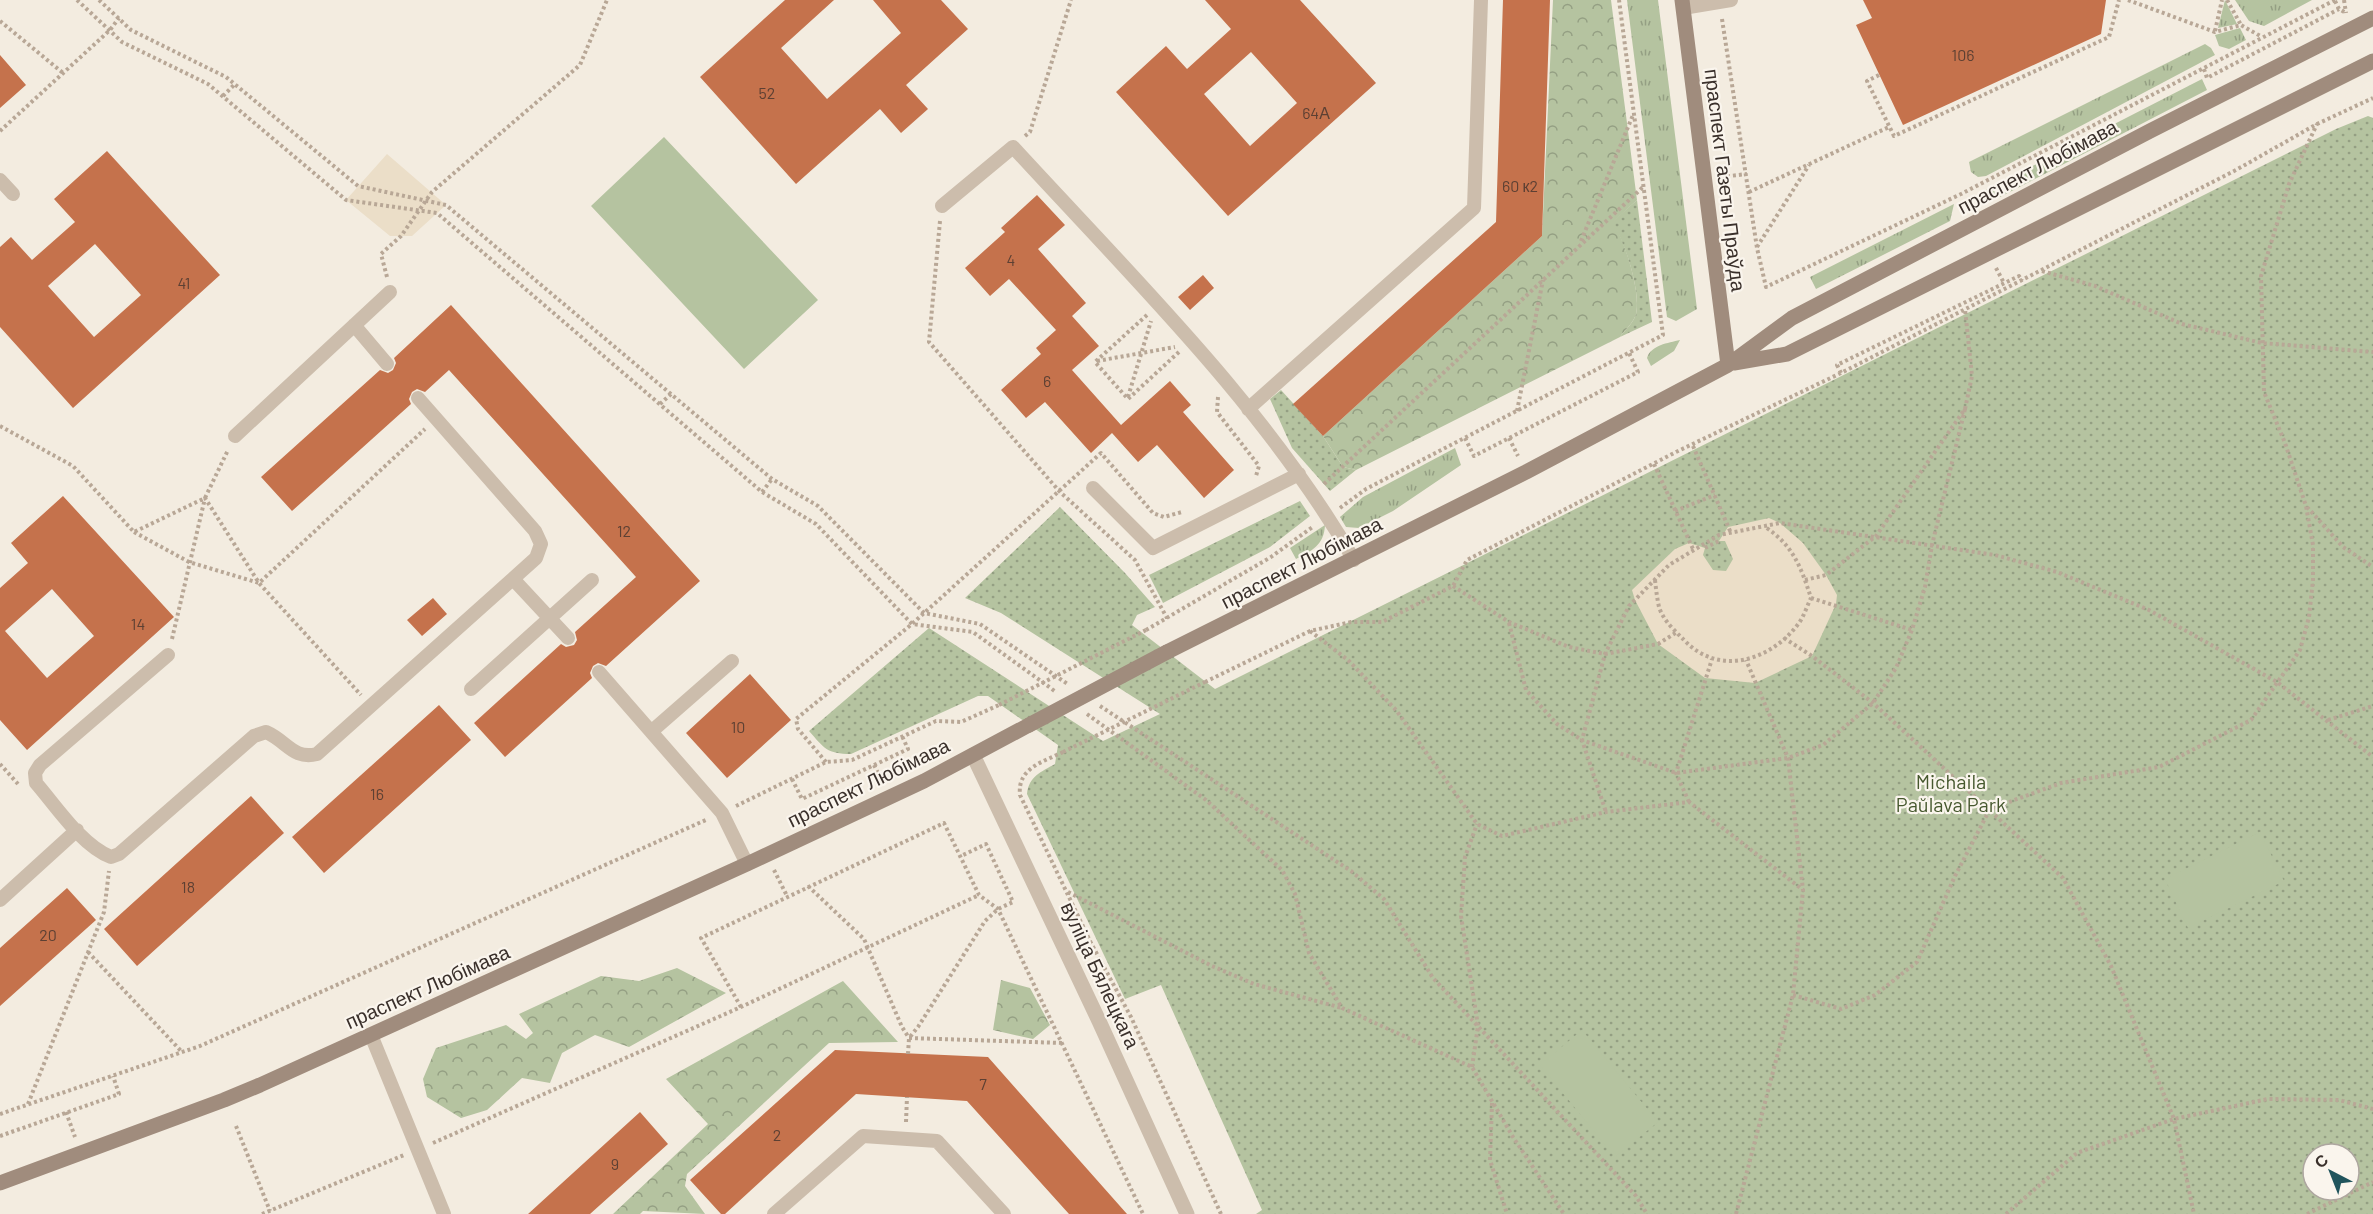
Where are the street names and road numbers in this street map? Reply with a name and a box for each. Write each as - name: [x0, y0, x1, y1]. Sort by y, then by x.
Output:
- street label: праспект Газеты Праўда: [1700, 67, 1752, 294]
- street label: праспект Любімава: [1953, 113, 2122, 218]
- street label: праспект Любімава: [1216, 511, 1386, 613]
- street label: праспект Любімава: [783, 732, 954, 832]
- street label: вуліца Бялецкага: [1057, 898, 1146, 1053]
- street label: праспект Любімава: [341, 939, 514, 1033]

